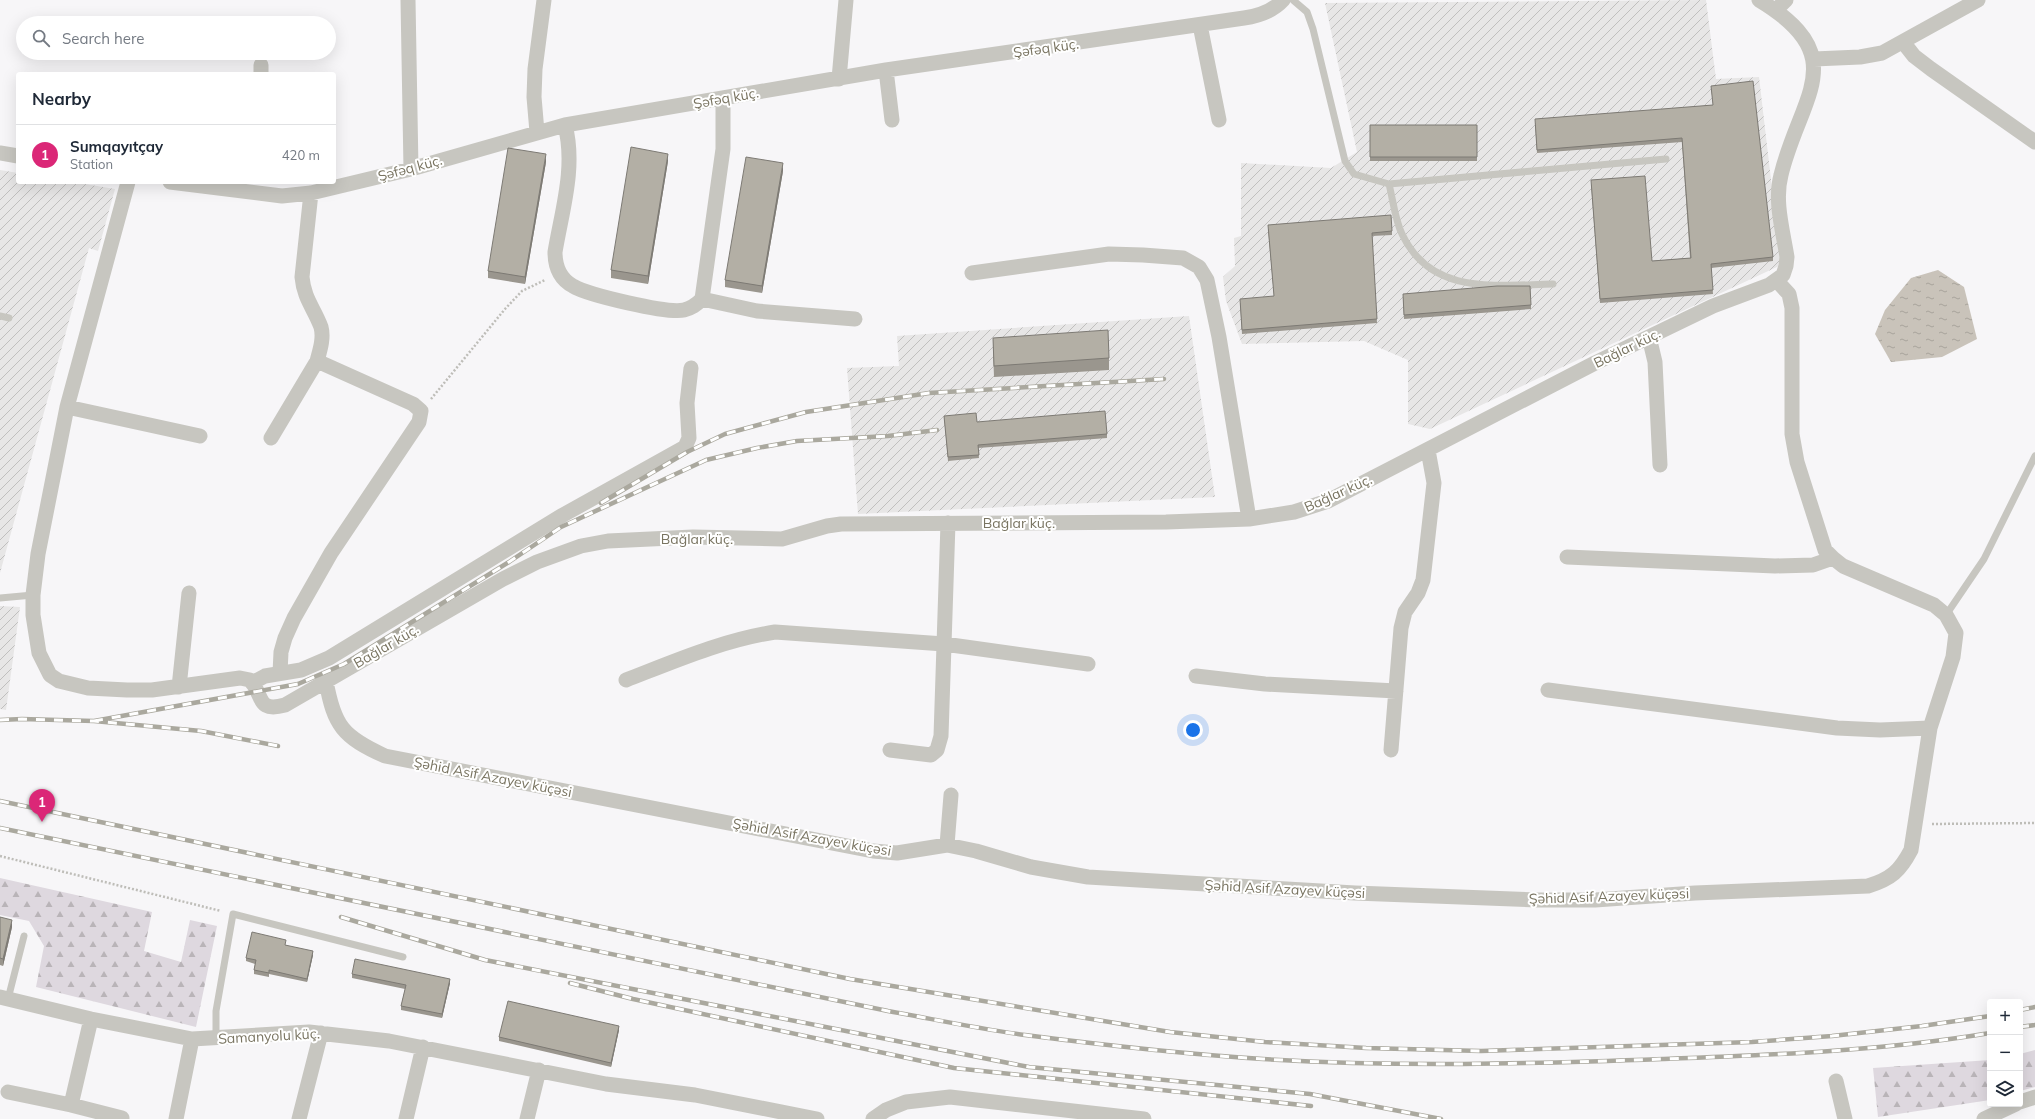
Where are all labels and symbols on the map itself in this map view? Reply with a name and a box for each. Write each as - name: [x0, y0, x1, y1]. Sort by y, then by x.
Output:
- street label: Şəfəq küç.: [1012, 34, 1080, 62]
- street label: Şəfəq küç.: [692, 83, 760, 113]
- street label: Şəfəq küç.: [376, 151, 444, 185]
- street label: Bağlar küç.: [1591, 324, 1663, 372]
- street label: Bağlar küç.: [1301, 470, 1375, 516]
- street label: Bağlar küç.: [983, 514, 1055, 532]
- street label: Bağlar küç.: [661, 530, 733, 548]
- street label: Bağlar küç.: [350, 620, 422, 672]
- your location: [1183, 720, 1203, 740]
- street label: Şəhid Asif Azayev küçəsi: [412, 753, 574, 801]
- pin: 1: [29, 789, 55, 822]
- street label: Şəhid Asif Azayev küçəsi: [731, 814, 893, 860]
- street label: Şəhid Asif Azayev küçəsi: [1204, 876, 1366, 902]
- street label: Şəhid Asif Azayev küçəsi: [1528, 884, 1690, 908]
- street label: Samanyolu küç.: [218, 1024, 320, 1048]

